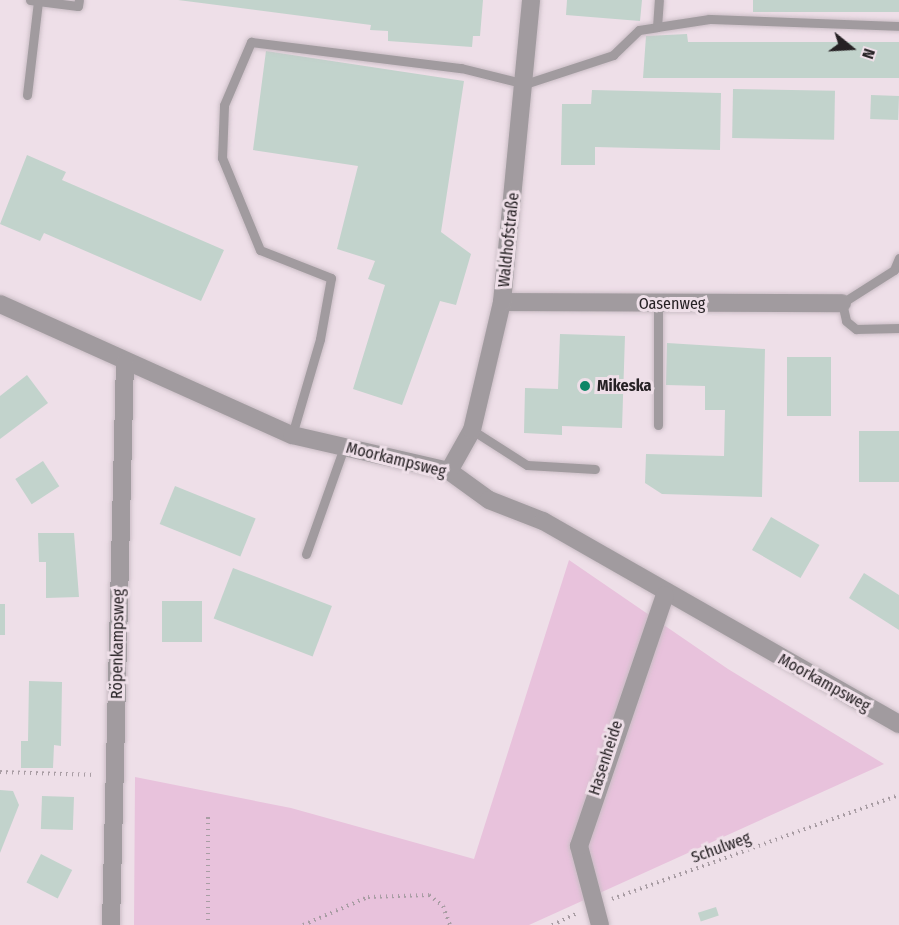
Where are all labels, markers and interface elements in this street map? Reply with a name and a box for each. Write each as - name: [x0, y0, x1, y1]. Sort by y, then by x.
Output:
- north arrow: [821, 18, 881, 78]
- text: N: [858, 46, 879, 61]
- street label: Waldhofstraße: [494, 192, 524, 288]
- street label: Oasenweg: [639, 294, 705, 314]
- place label: Mikeska: [597, 376, 652, 396]
- marker: Mikeska: [578, 379, 592, 393]
- street label: Moorkampsweg: [344, 438, 448, 482]
- street label: Röpenkampsweg: [107, 589, 129, 699]
- street label: Moorkampsweg: [775, 650, 873, 716]
- street label: Hasenheide: [585, 718, 627, 798]
- street label: Schulweg: [689, 828, 753, 868]

